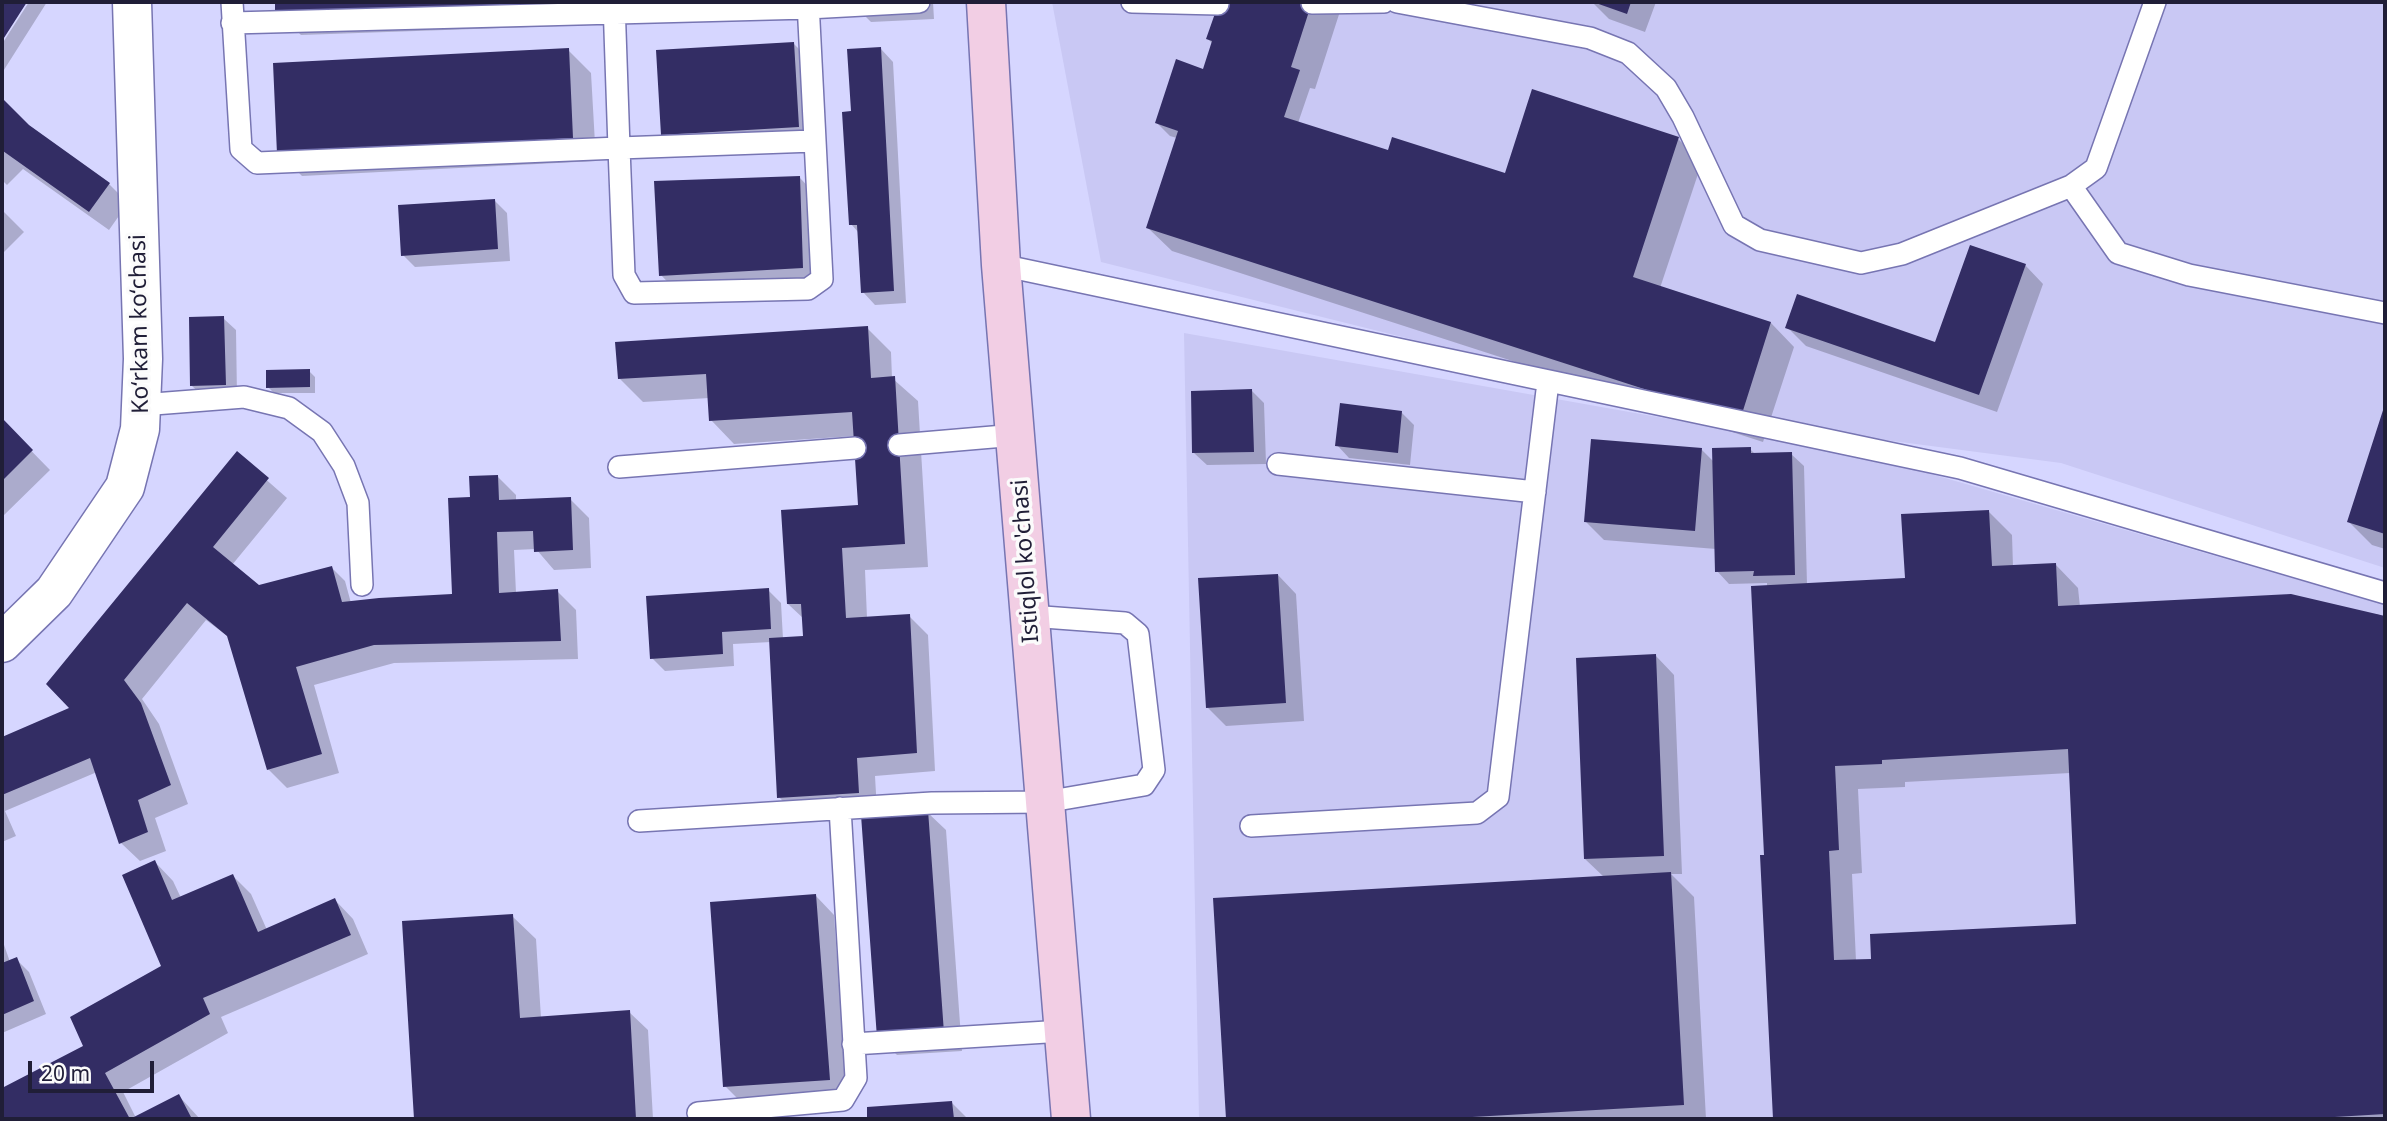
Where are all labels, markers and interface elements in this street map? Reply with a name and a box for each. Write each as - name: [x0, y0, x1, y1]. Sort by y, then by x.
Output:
- street label: Koʻrkam koʻchasi: [125, 234, 155, 414]
- street label: Istiqlol ko'chasi: [1007, 478, 1045, 644]
- scale bar: [32, 1048, 158, 1092]
- text: 20 m: [41, 1059, 90, 1087]

